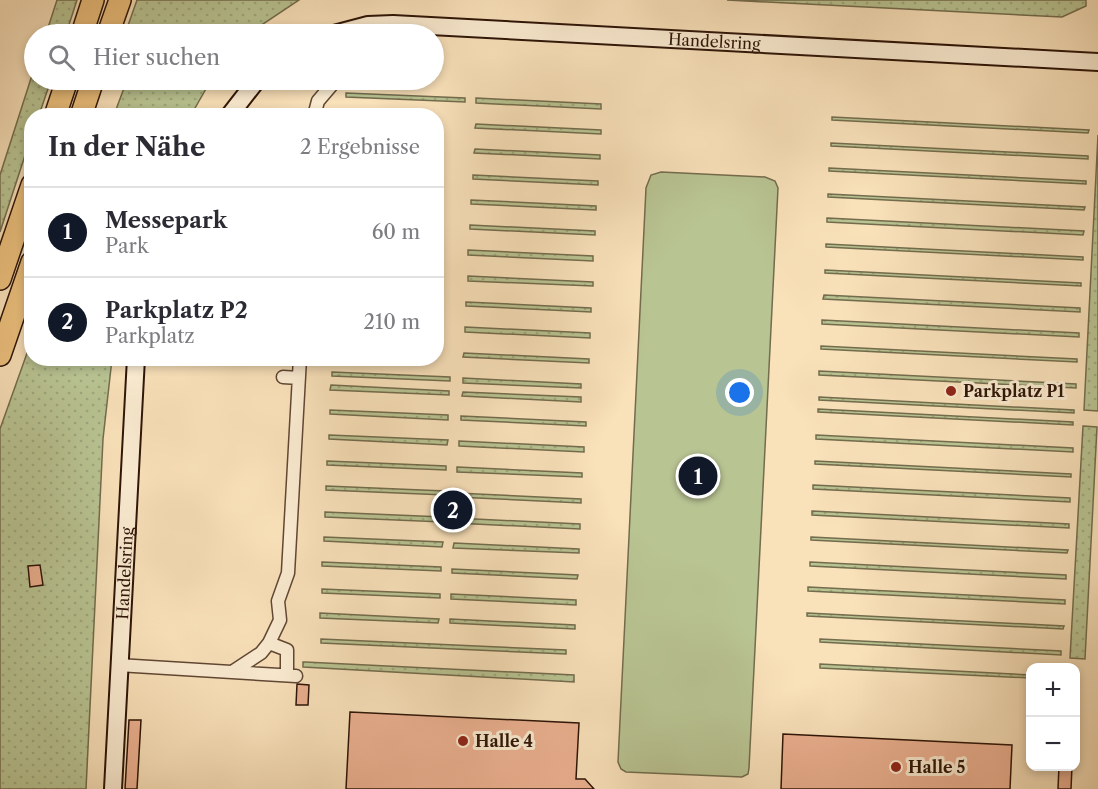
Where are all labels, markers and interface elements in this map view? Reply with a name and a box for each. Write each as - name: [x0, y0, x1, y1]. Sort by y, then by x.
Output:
- search box: [24, 24, 444, 90]
- street label: Handelsring: [668, 29, 762, 54]
- icon: search: [45, 41, 78, 74]
- text: Hier suchen: [93, 44, 220, 71]
- text: In der Nähe: [48, 131, 205, 163]
- text: 2 Ergebnisse: [300, 135, 420, 159]
- text: Messepark: [105, 207, 227, 234]
- text: 1: [63, 220, 72, 244]
- text: 60 m: [372, 220, 420, 244]
- text: Park: [105, 234, 148, 258]
- text: Parkplatz P2: [105, 297, 248, 324]
- text: 2: [62, 310, 73, 334]
- text: 210 m: [363, 310, 420, 334]
- text: Parkplatz: [105, 324, 195, 348]
- your location: [725, 378, 754, 407]
- place label: Parkplatz P1: [963, 381, 1065, 401]
- marker: Parkplatz P1: [944, 384, 958, 398]
- pin: 1: [678, 454, 718, 498]
- pin: 2: [434, 488, 472, 532]
- street label: Handelsring: [112, 526, 137, 620]
- map controls: [1026, 663, 1080, 771]
- button: +: [1026, 663, 1080, 717]
- button: −: [1026, 717, 1080, 771]
- place label: Halle 4: [475, 731, 533, 751]
- marker: Halle 4: [456, 734, 470, 748]
- place label: Halle 5: [908, 757, 966, 777]
- marker: Halle 5: [889, 760, 903, 774]

